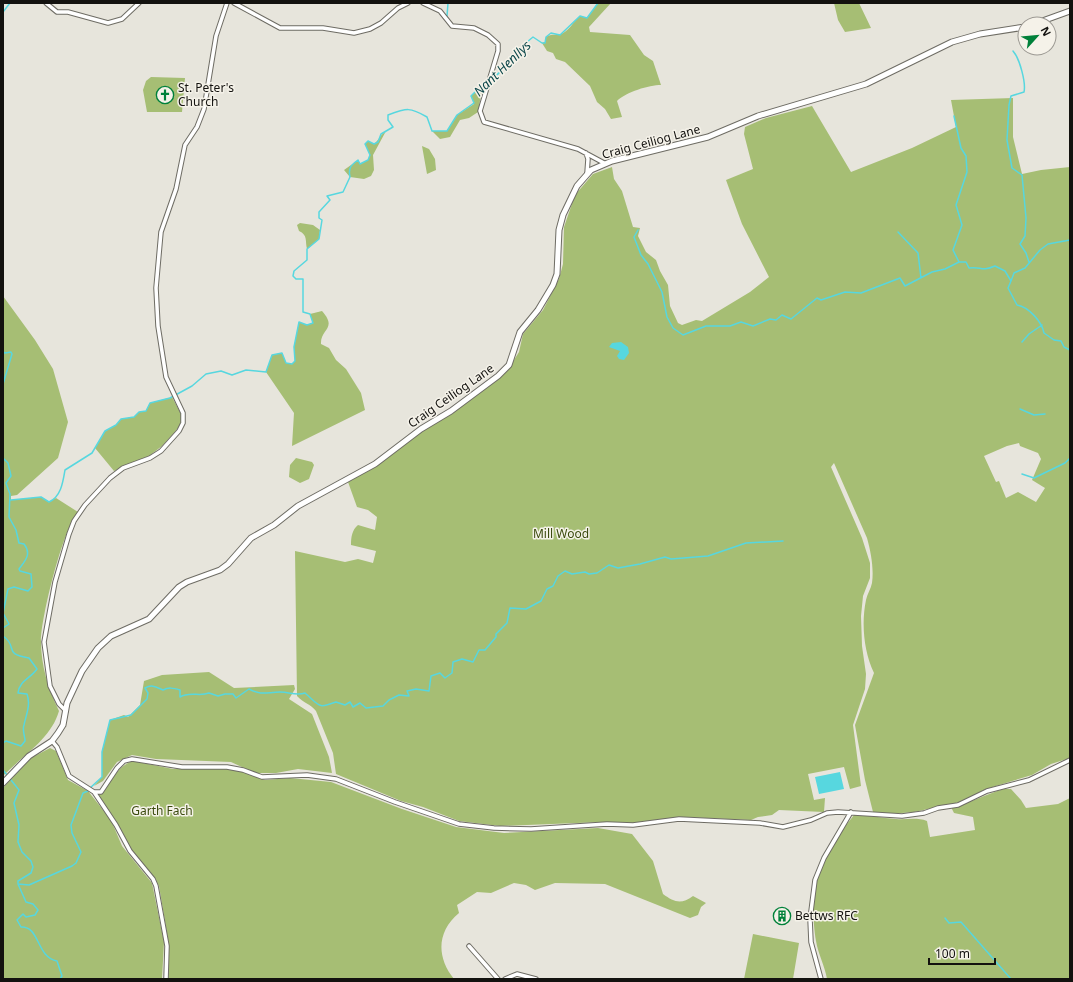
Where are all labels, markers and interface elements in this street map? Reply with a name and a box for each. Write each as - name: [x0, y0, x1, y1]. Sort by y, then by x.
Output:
- north arrow: [1017, 16, 1057, 56]
- text: N: [1038, 24, 1055, 39]
- water label: Nant Henllys: [469, 36, 535, 100]
- place label: St. Peter's Church: [178, 79, 234, 110]
- church icon: St. Peter's Church: [155, 85, 175, 105]
- street label: Craig Ceiliog Lane: [600, 120, 702, 163]
- street label: Craig Ceiliog Lane: [404, 359, 497, 432]
- park label: Mill Wood: [533, 525, 589, 542]
- park label: Garth Fach: [131, 802, 193, 819]
- building icon: Bettws RFC: [772, 906, 792, 926]
- place label: Bettws RFC: [795, 907, 858, 924]
- scale bar: [929, 940, 995, 966]
- text: 100 m: [935, 945, 970, 962]

